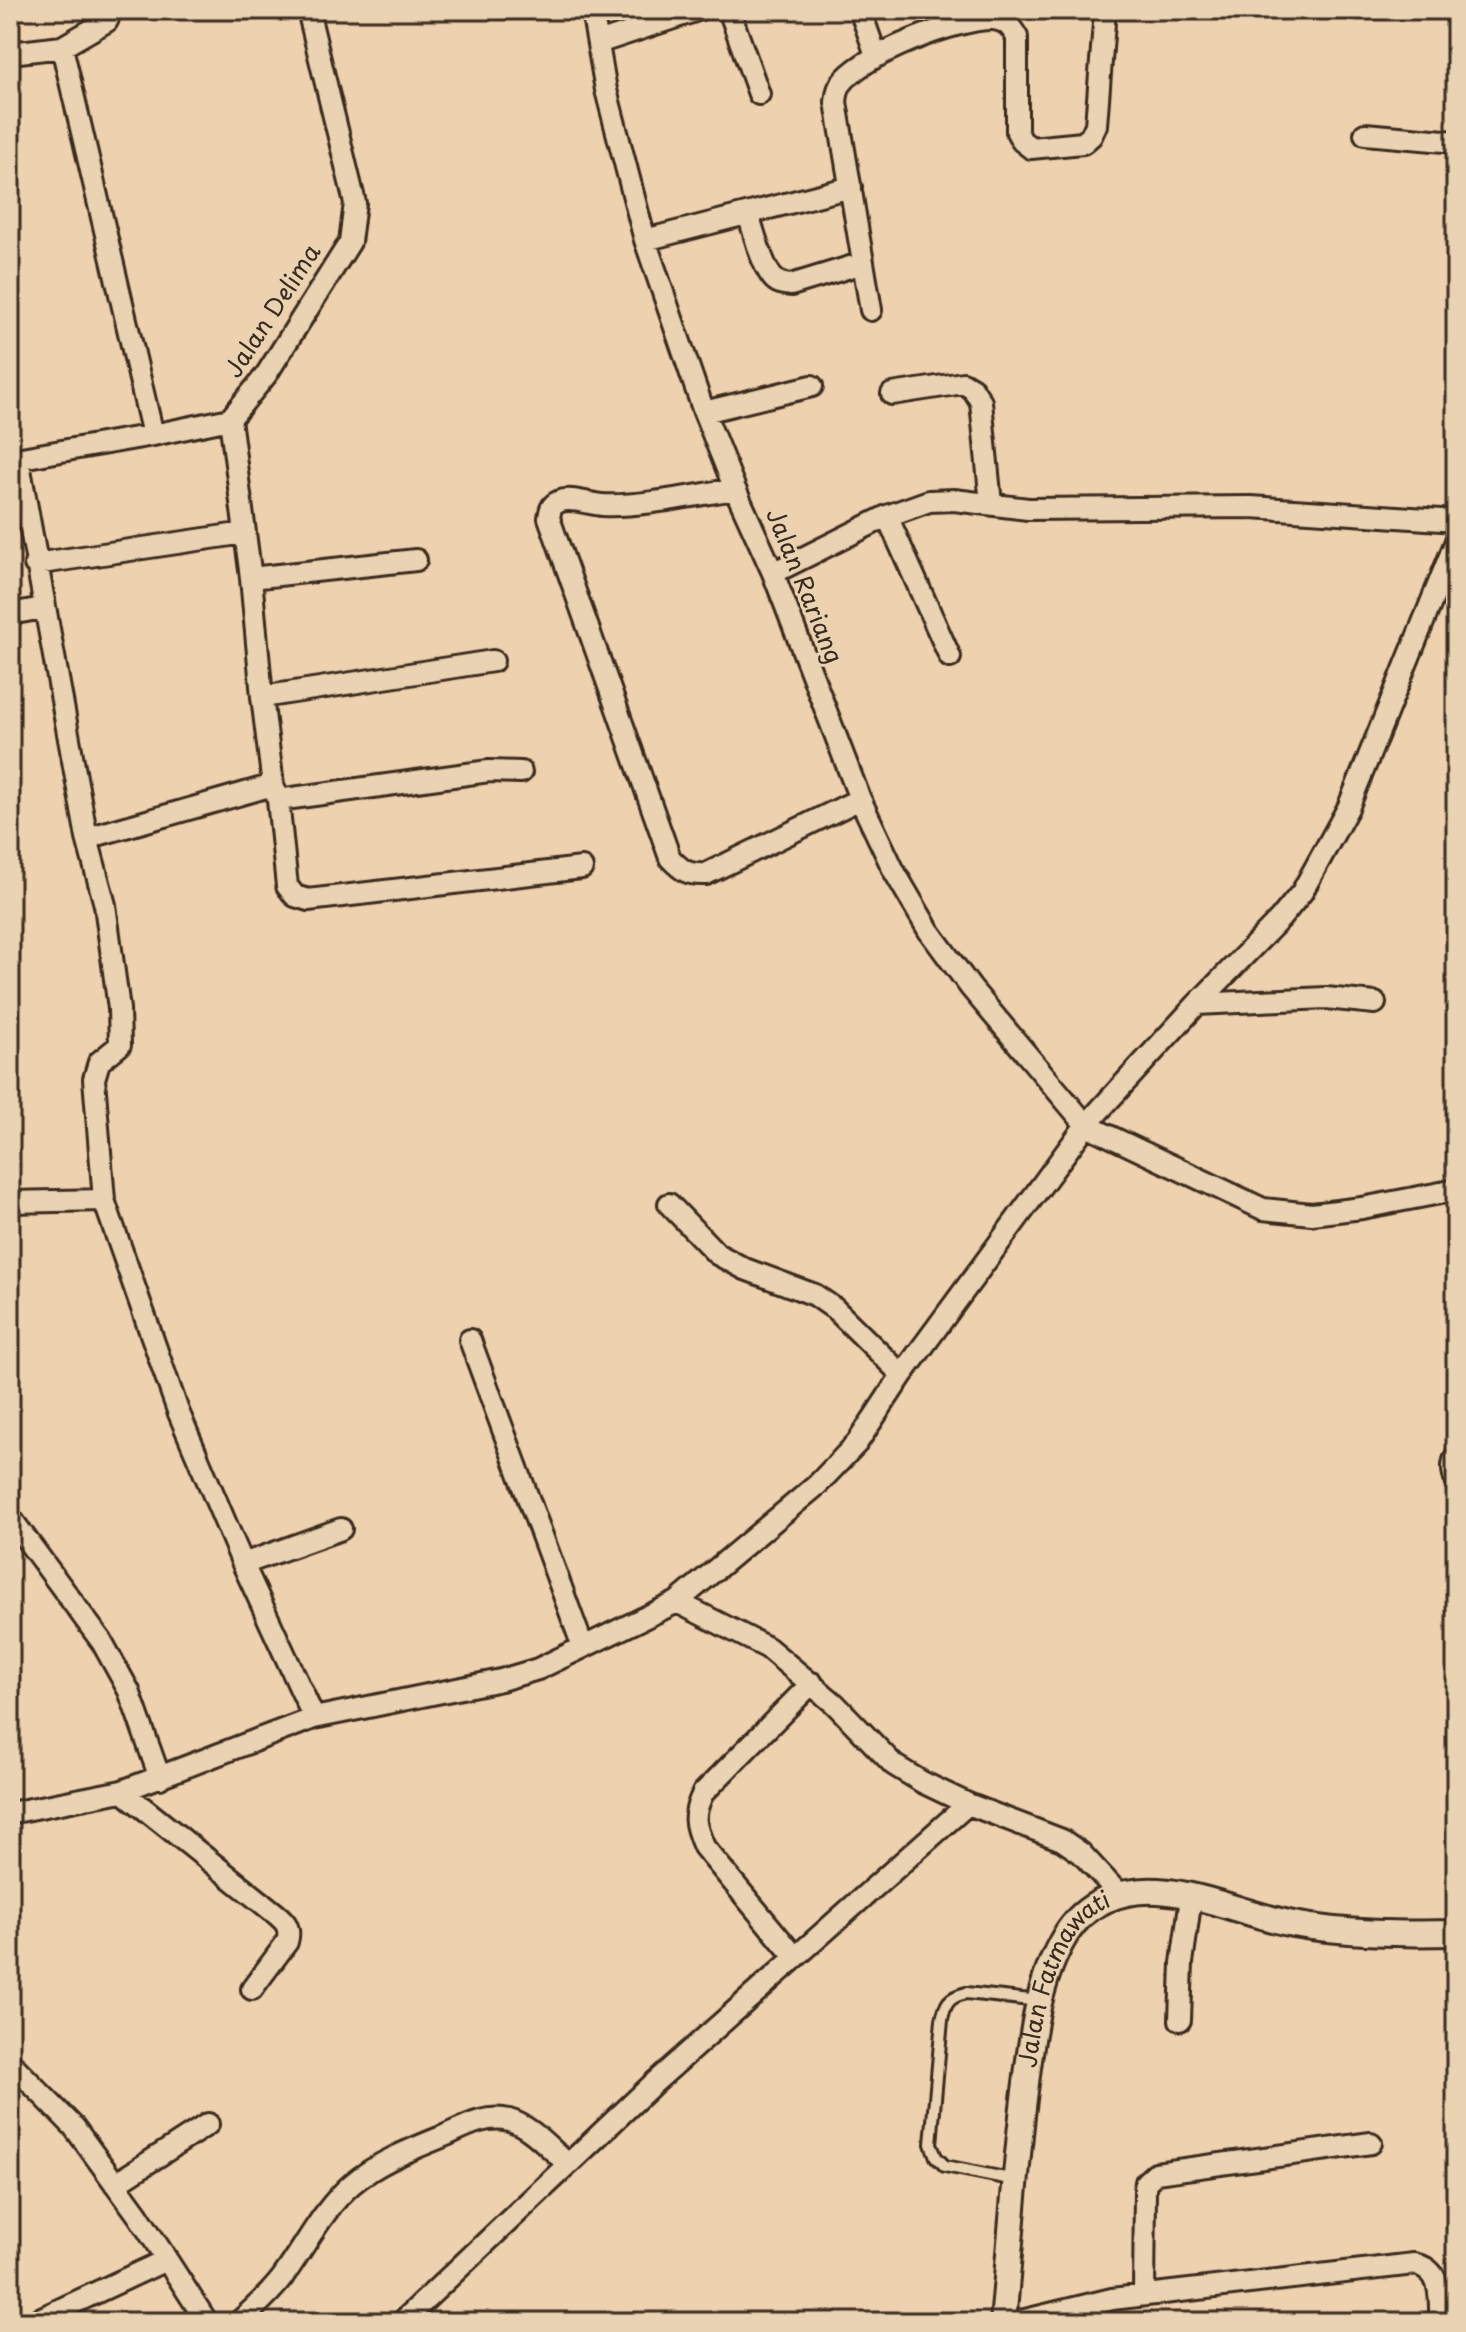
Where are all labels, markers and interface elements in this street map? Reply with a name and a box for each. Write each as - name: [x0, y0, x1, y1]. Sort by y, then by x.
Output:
- street label: Jalan Delima: [215, 236, 328, 384]
- street label: Jalan Rariang: [758, 502, 853, 668]
- street label: Jalan Fatmawati: [1008, 1880, 1115, 2069]

